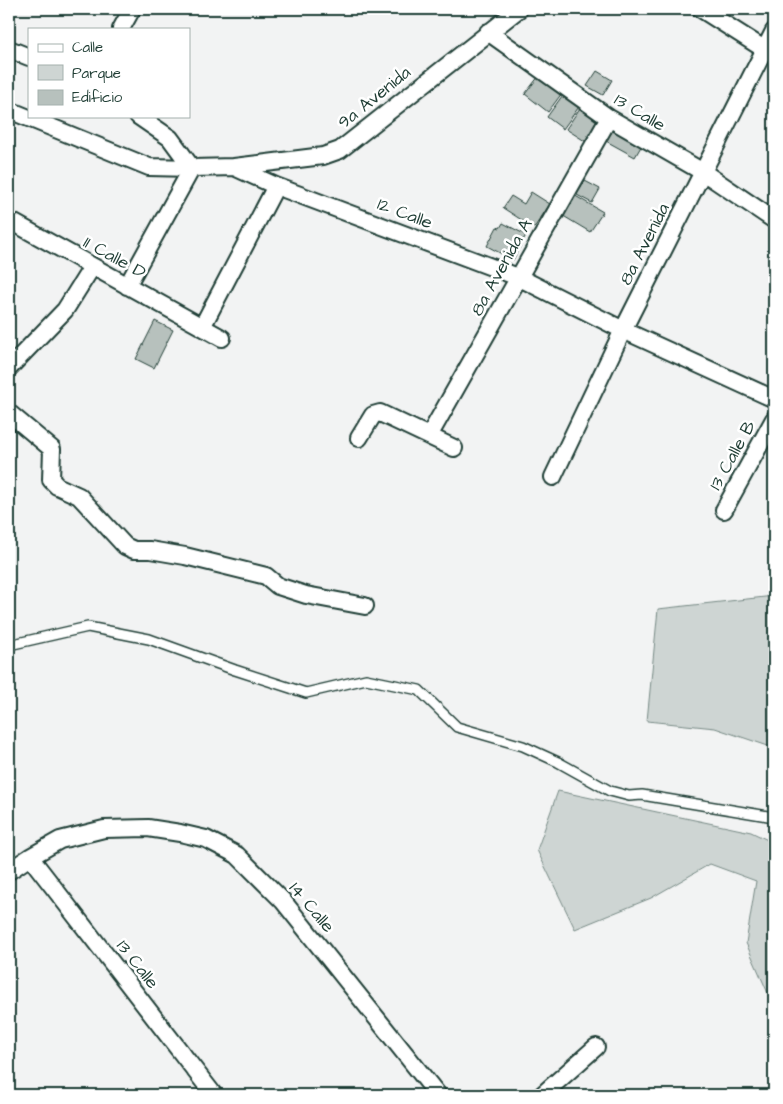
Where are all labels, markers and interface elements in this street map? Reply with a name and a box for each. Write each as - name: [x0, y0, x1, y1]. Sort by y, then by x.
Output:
- legend: [28, 28, 190, 118]
- text: Calle: [72, 37, 103, 58]
- street label: 9a Avenida: [333, 60, 416, 135]
- text: Parque: [72, 63, 121, 84]
- text: Edificio: [72, 87, 123, 108]
- street label: 13 Calle: [609, 87, 670, 138]
- street label: 12 Calle: [374, 192, 436, 235]
- street label: 8a Avenida: [613, 199, 676, 289]
- street label: 8a Avenida A: [464, 214, 539, 320]
- street label: 11 Calle D: [79, 230, 151, 285]
- street label: 13 Calle B: [703, 416, 762, 495]
- street label: 14 Calle: [283, 877, 340, 938]
- street label: 13 Calle: [111, 935, 165, 994]

